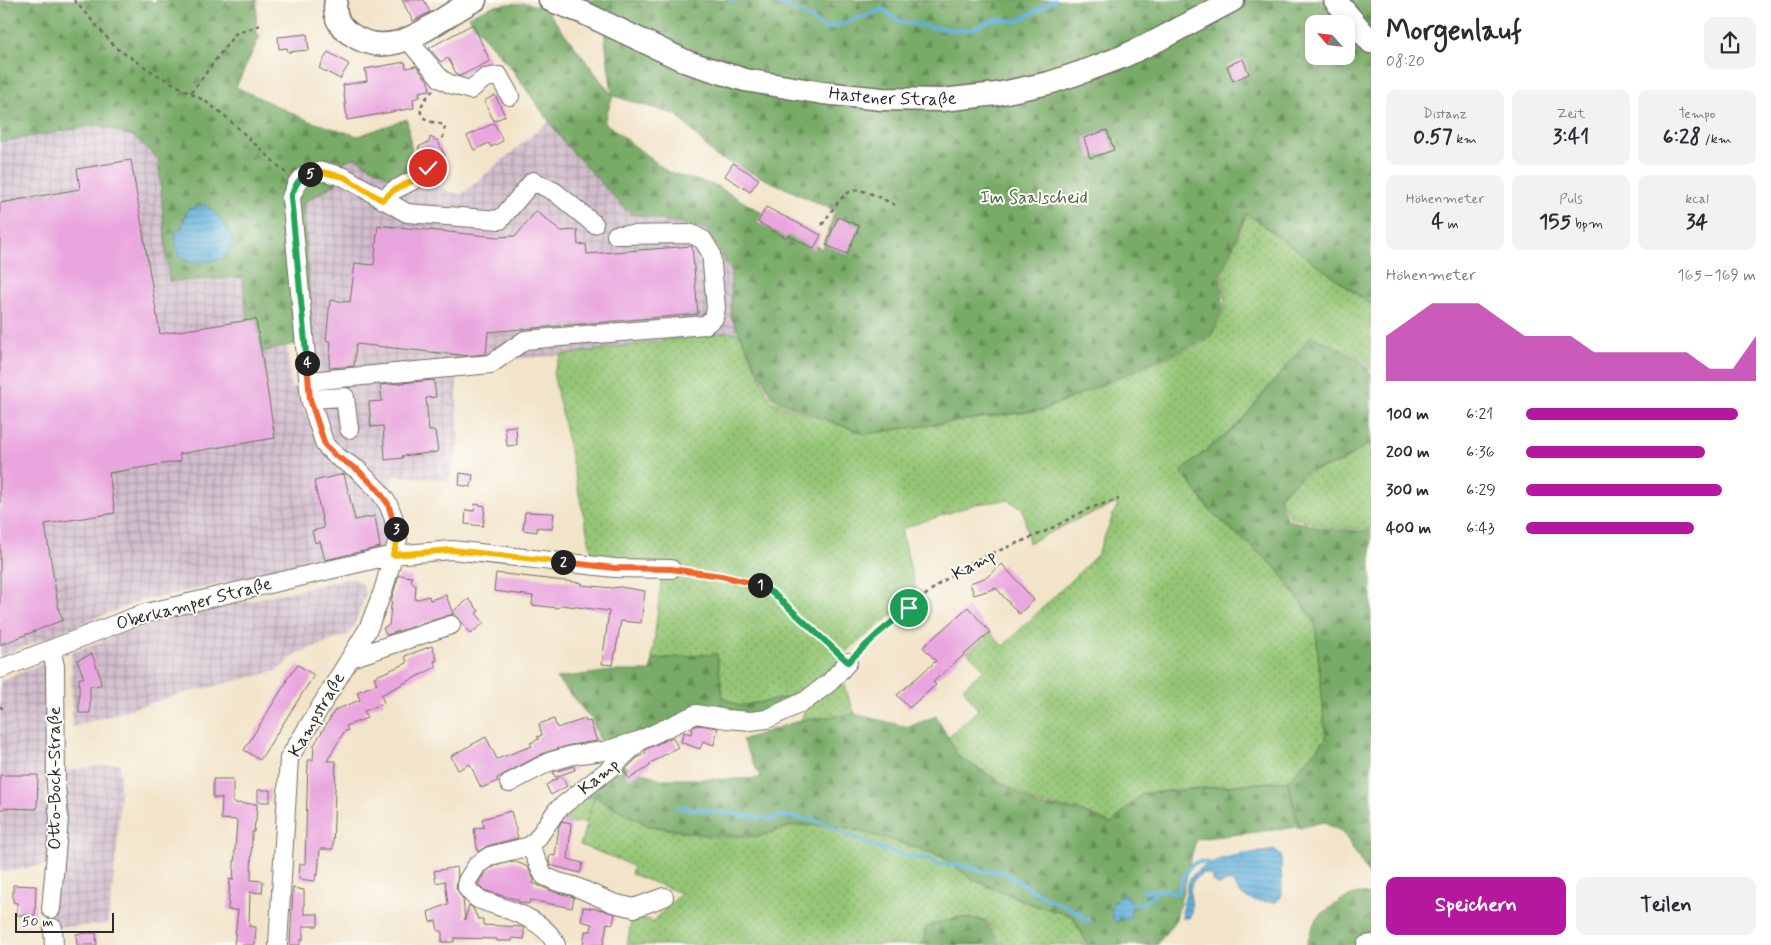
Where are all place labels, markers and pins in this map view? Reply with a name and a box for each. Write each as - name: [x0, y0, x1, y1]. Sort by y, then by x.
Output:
- pin: [407, 147, 449, 189]
- pin: 5: [298, 162, 322, 186]
- pin: 4: [294, 350, 320, 376]
- pin: 3: [384, 516, 408, 542]
- pin: 2: [550, 550, 576, 574]
- pin: 1: [748, 572, 772, 598]
- pin: [888, 587, 930, 629]

